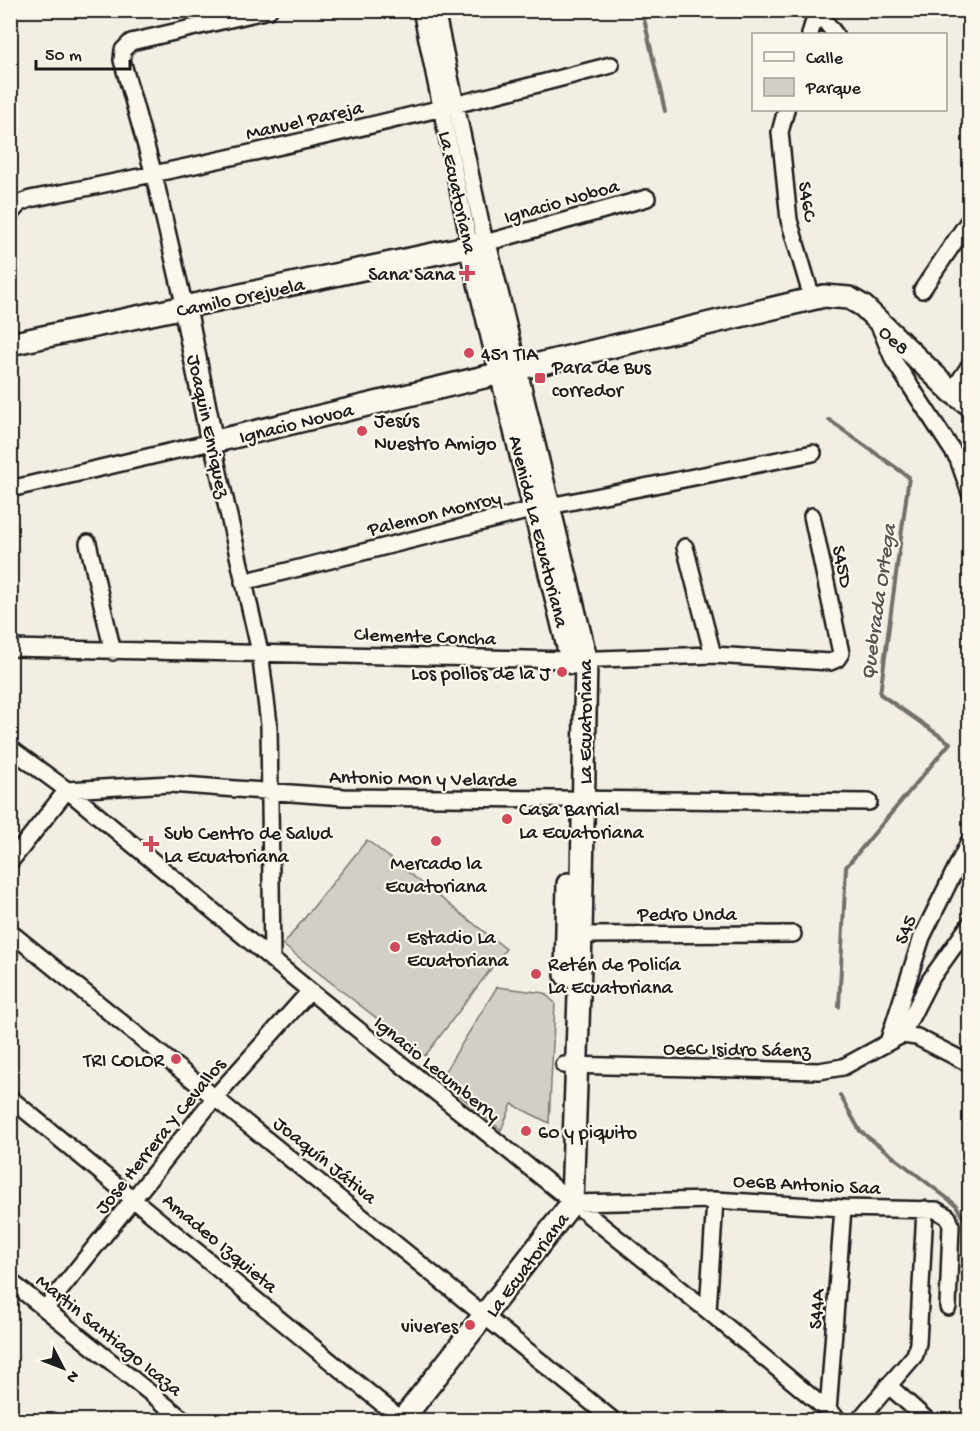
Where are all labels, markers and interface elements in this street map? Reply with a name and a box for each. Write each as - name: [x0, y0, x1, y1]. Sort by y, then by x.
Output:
- scale bar: [36, 33, 130, 71]
- legend: [752, 33, 947, 111]
- text: 50 m: [45, 46, 82, 67]
- text: Calle: [806, 49, 844, 70]
- text: Parque: [805, 79, 862, 100]
- street label: Manuel Pareja: [244, 98, 367, 147]
- street label: La Ecuatoriana: [431, 129, 480, 257]
- street label: Ignacio Noboa: [502, 176, 623, 231]
- street label: S46C: [791, 180, 820, 224]
- place label: Sana Sana: [368, 265, 456, 288]
- marker: Sana Sana: [460, 266, 474, 280]
- street label: Camilo Orejuela: [175, 274, 308, 324]
- street label: Oe8: [873, 322, 913, 361]
- place label: 451 TIA: [481, 345, 539, 368]
- marker: 451 TIA: [462, 346, 476, 360]
- street label: Joaquin Enriquez: [180, 353, 233, 502]
- place label: Para de Bus corredor: [551, 358, 651, 404]
- marker: Para de Bus corredor: [533, 371, 547, 385]
- street label: Ignacio Novoa: [237, 400, 357, 451]
- place label: Jesús Nuestro Amigo: [374, 411, 497, 457]
- marker: Jesús Nuestro Amigo: [355, 424, 369, 438]
- street label: Avenida La Ecuatoriana: [502, 434, 572, 631]
- street label: Palemon Monroy: [365, 488, 504, 543]
- water label: Quebrada Ortega: [857, 522, 904, 682]
- street label: S45D: [825, 544, 856, 591]
- street label: Clemente Concha: [353, 625, 497, 653]
- street label: La Ecuatoriana: [576, 659, 599, 784]
- place label: Los pollos de la J: [411, 664, 551, 687]
- marker: Los pollos de la J: [555, 665, 569, 679]
- street label: Antonio Mon y Velarde: [329, 767, 518, 794]
- place label: Casa Barrial La Ecuatoriana: [519, 800, 644, 846]
- marker: Casa Barrial La Ecuatoriana: [500, 812, 514, 826]
- place label: Sub Centro de Salud La Ecuatoriana: [164, 824, 334, 870]
- marker: Mercado la Ecuatoriana: [429, 834, 443, 848]
- marker: Sub Centro de Salud La Ecuatoriana: [142, 835, 160, 853]
- place label: Mercado la Ecuatoriana: [385, 854, 488, 900]
- street label: Pedro Unda: [636, 905, 737, 928]
- street label: S45: [891, 912, 923, 948]
- place label: Estadio La Ecuatoriana: [407, 928, 509, 974]
- marker: Estadio La Ecuatoriana: [388, 940, 402, 954]
- place label: Retén de Policía La Ecuatoriana: [548, 955, 682, 1001]
- marker: Retén de Policía La Ecuatoriana: [529, 967, 543, 981]
- street label: Ignacio Lecumberry: [368, 1013, 504, 1129]
- street label: Oe6C Isidro Sáenz: [663, 1039, 812, 1064]
- place label: TRI COLOR: [83, 1051, 166, 1074]
- marker: TRI COLOR: [169, 1052, 183, 1066]
- street label: Jose Herrera Y Cevallos: [92, 1054, 232, 1220]
- street label: Joaquín Játiva: [268, 1113, 381, 1211]
- place label: 60 y piquito: [538, 1123, 637, 1146]
- marker: 60 y piquito: [519, 1124, 533, 1138]
- street label: Oe6B Antonio Saa: [732, 1171, 882, 1202]
- street label: Amadeo Izquieta: [157, 1190, 282, 1300]
- street label: La Ecuatoriana: [482, 1209, 576, 1323]
- street label: Martin Santiago Icaza: [30, 1271, 186, 1403]
- street label: S44A: [806, 1287, 831, 1330]
- place label: viveres: [401, 1317, 459, 1340]
- marker: viveres: [463, 1318, 477, 1332]
- north arrow: [33, 1338, 93, 1398]
- text: N: [61, 1365, 82, 1386]

